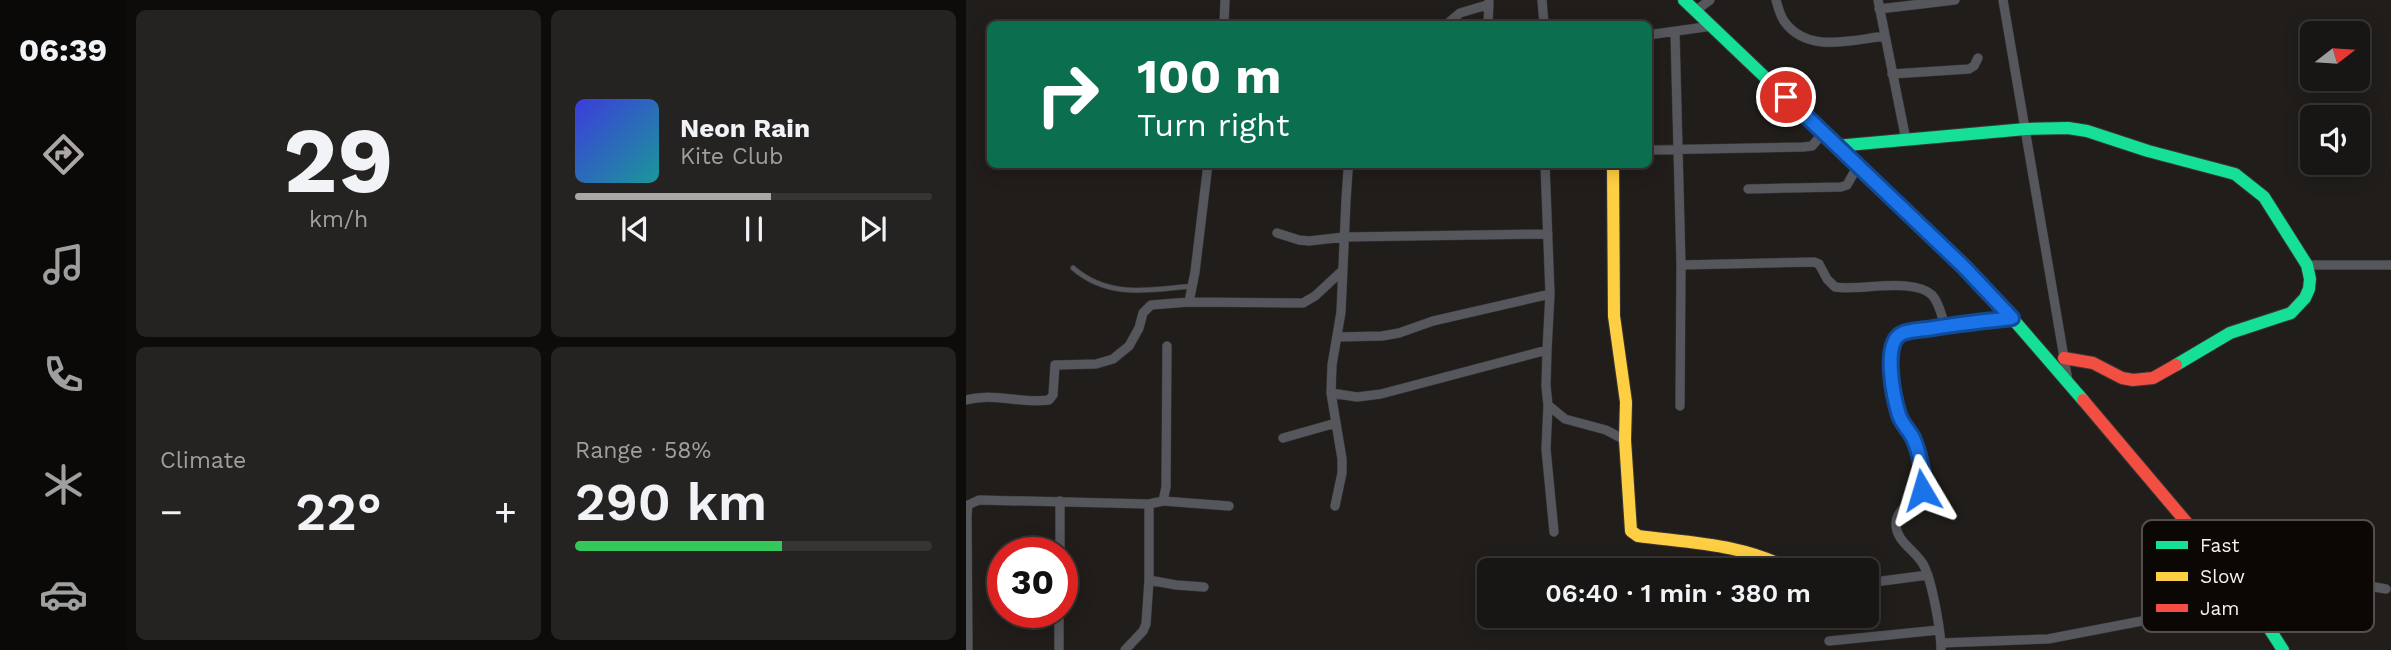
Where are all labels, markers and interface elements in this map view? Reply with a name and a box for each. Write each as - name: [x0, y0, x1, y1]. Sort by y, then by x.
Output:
- north arrow: [2300, 21, 2370, 91]
- map controls: [2300, 21, 2370, 175]
- text: 06:39: [19, 31, 107, 69]
- text: 100 m: [1137, 47, 1281, 105]
- icon: right: [1022, 49, 1113, 140]
- pin: [1756, 67, 1816, 127]
- icon: arrive: [1767, 78, 1805, 116]
- button: sound: [2300, 105, 2370, 175]
- text: Turn right: [1137, 106, 1289, 144]
- text: 29: [283, 107, 394, 214]
- text: Neon Rain: [680, 113, 810, 143]
- icon: directions: [39, 130, 88, 179]
- text: Kite Club: [680, 143, 783, 170]
- text: km/h: [309, 206, 368, 233]
- icon: previous: [616, 210, 654, 248]
- icon: pause: [735, 210, 773, 248]
- icon: next: [854, 210, 892, 248]
- icon: music: [39, 240, 88, 289]
- icon: phone: [39, 350, 88, 399]
- text: Range · 58%: [575, 437, 711, 464]
- text: Climate: [160, 447, 246, 474]
- position arrow: [1885, 453, 1959, 527]
- icon: climate: [39, 460, 88, 509]
- text: 290 km: [575, 472, 767, 533]
- text: 22°: [295, 482, 382, 543]
- text: −: [160, 490, 183, 534]
- text: +: [494, 490, 517, 534]
- legend: [2142, 520, 2374, 632]
- text: Fast: [2200, 534, 2239, 557]
- speed limit sign: 30: [987, 537, 1078, 628]
- text: Slow: [2200, 565, 2245, 588]
- icon: car: [39, 570, 88, 619]
- text: 06:40 · 1 min · 380 m: [1545, 578, 1811, 608]
- text: Jam: [2200, 597, 2239, 620]

